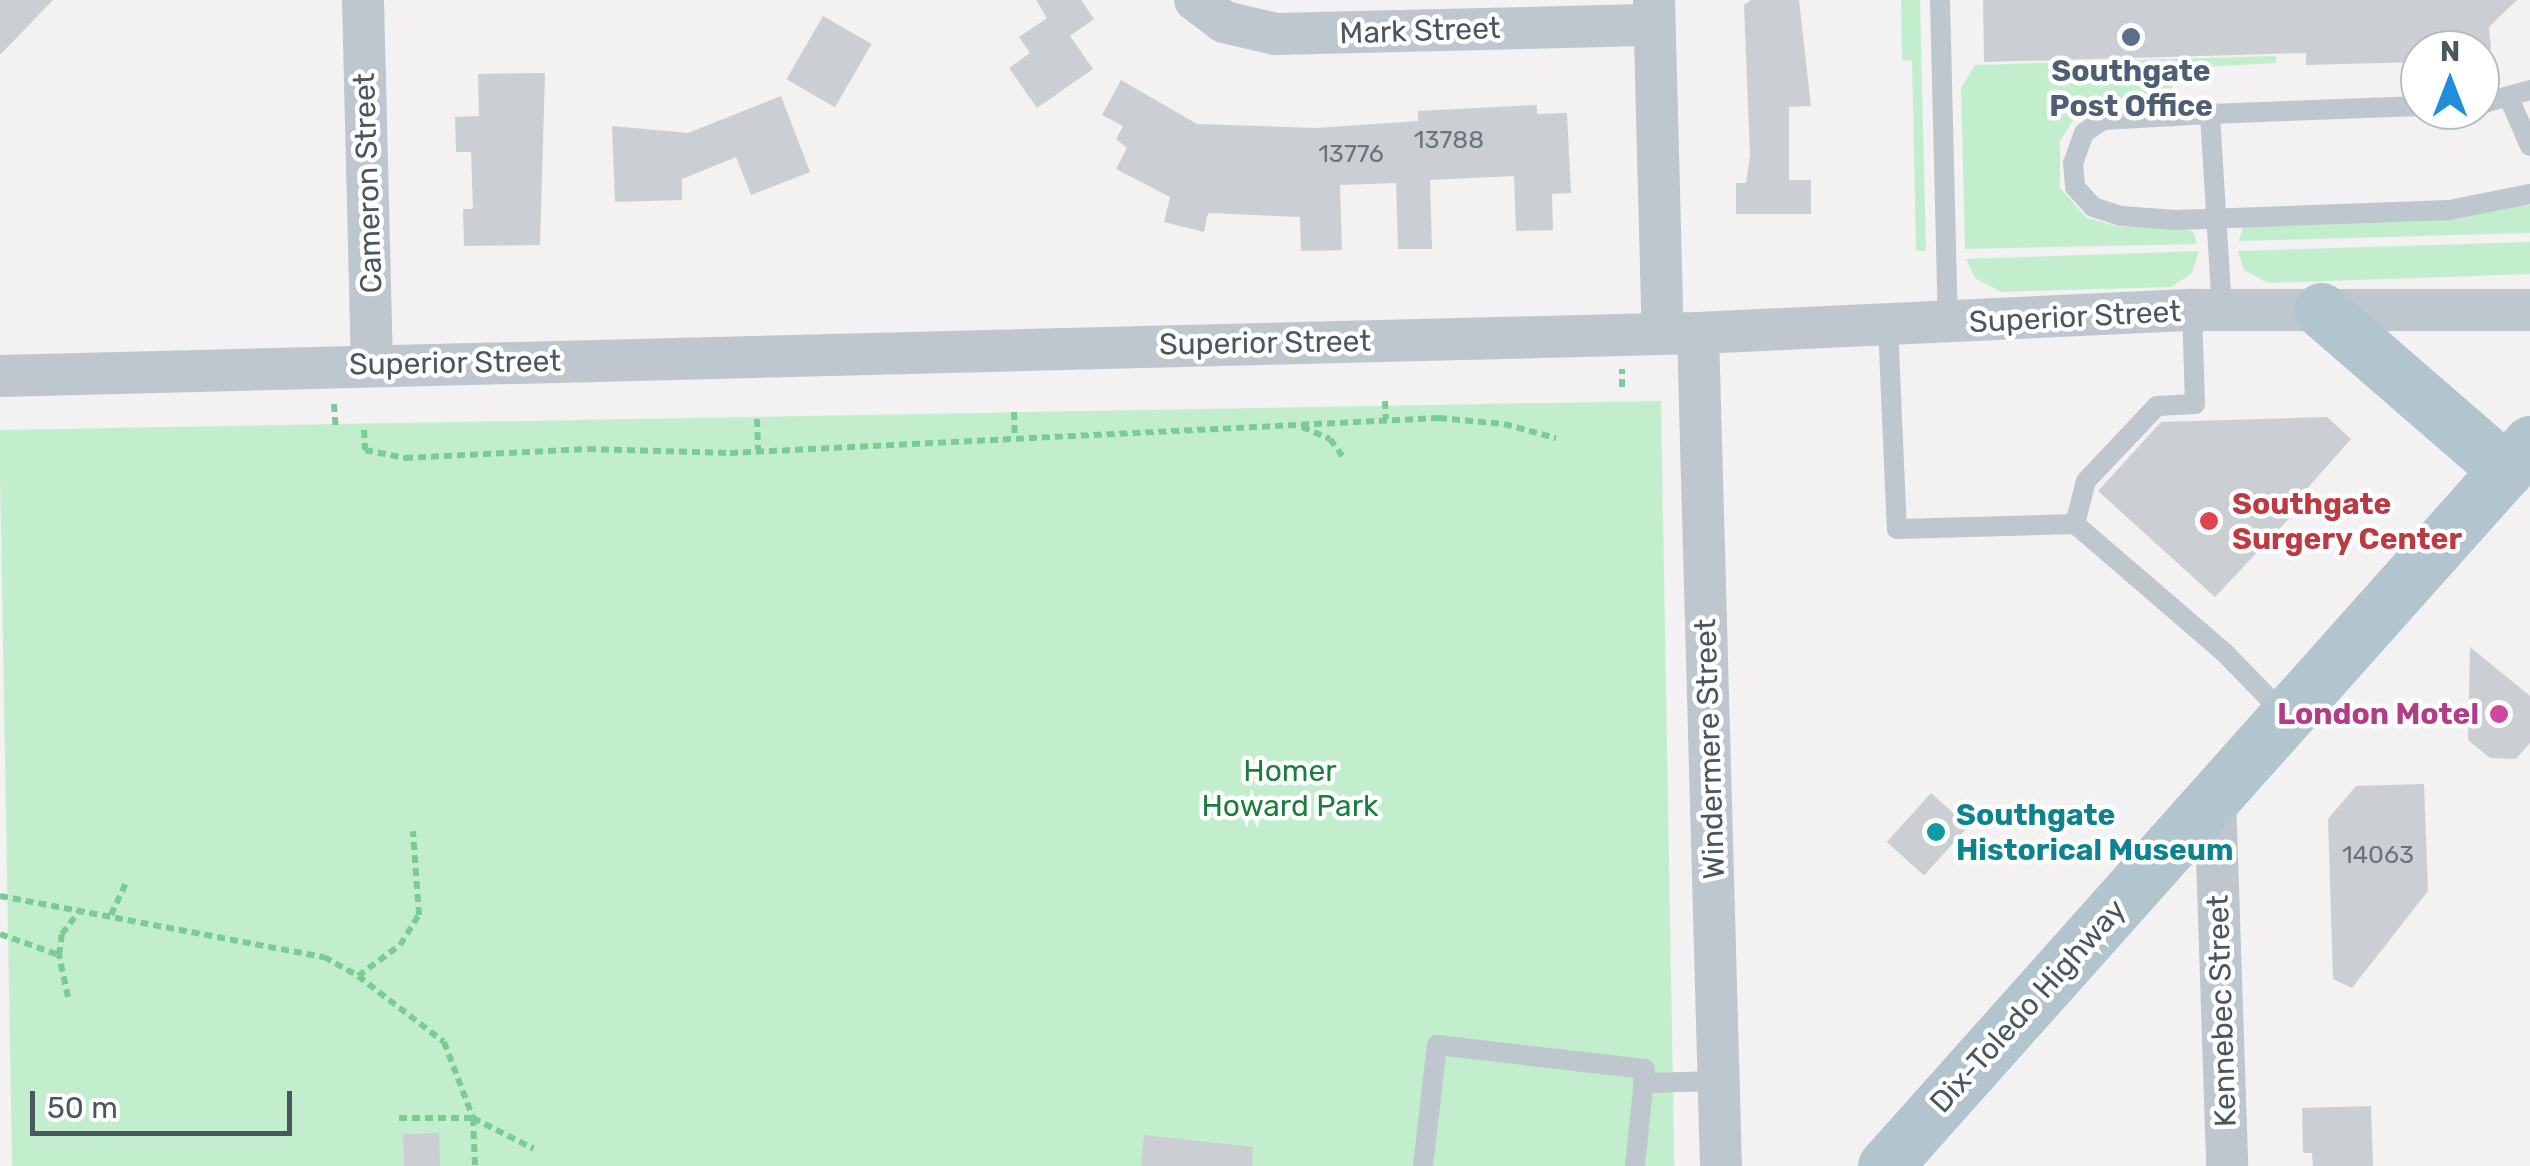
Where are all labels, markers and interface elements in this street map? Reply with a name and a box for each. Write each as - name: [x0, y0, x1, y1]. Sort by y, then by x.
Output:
- street label: Mark Street: [1339, 10, 1501, 52]
- marker: Southgate Post Office: [2120, 26, 2142, 48]
- north arrow: [2400, 30, 2500, 130]
- text: N: [2440, 35, 2460, 68]
- place label: Southgate Post Office: [2049, 53, 2213, 124]
- street label: Cameron Street: [346, 72, 390, 294]
- house number: 13788: [1414, 125, 1484, 155]
- house number: 13776: [1318, 139, 1384, 169]
- street label: Superior Street: [1968, 293, 2182, 341]
- street label: Superior Street: [1158, 323, 1372, 363]
- street label: Superior Street: [348, 343, 562, 383]
- place label: Southgate Surgery Center: [2232, 486, 2463, 556]
- marker: Southgate Surgery Center: [2196, 508, 2222, 534]
- street label: Windermere Street: [1687, 618, 1733, 880]
- place label: London Motel: [2277, 696, 2479, 732]
- marker: London Motel: [2488, 703, 2510, 725]
- park label: Homer Howard Park: [1201, 753, 1379, 824]
- place label: Southgate Historical Museum: [1956, 797, 2234, 868]
- marker: Southgate Historical Museum: [1925, 821, 1947, 843]
- house number: 14063: [2342, 840, 2414, 870]
- street label: Dix-Toledo Highway: [1923, 892, 2133, 1120]
- street label: Kennebec Street: [2200, 894, 2244, 1128]
- scale bar: [35, 1071, 298, 1133]
- text: 50 m: [47, 1090, 118, 1126]

